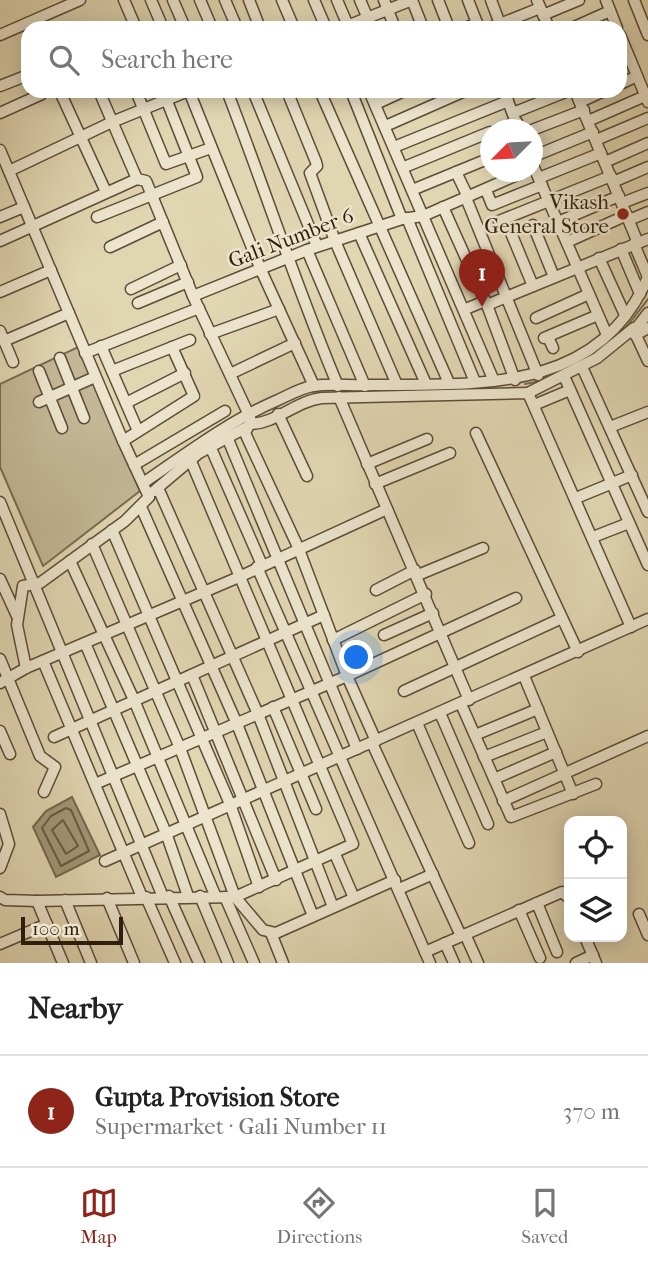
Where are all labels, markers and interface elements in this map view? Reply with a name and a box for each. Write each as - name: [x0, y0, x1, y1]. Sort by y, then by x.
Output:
- search box: [21, 21, 627, 98]
- icon: search: [45, 41, 83, 79]
- text: Search here: [101, 44, 233, 75]
- north arrow: [480, 119, 543, 182]
- place label: Vikash General Store: [484, 190, 609, 238]
- street label: Gali Number 6: [225, 203, 358, 273]
- marker: Vikash General Store: [615, 206, 631, 222]
- pin: 1: [459, 249, 505, 307]
- your location: [339, 640, 373, 674]
- map controls: [564, 816, 627, 942]
- button: locate: [564, 816, 627, 879]
- button: layers: [564, 879, 627, 942]
- scale bar: [21, 914, 122, 946]
- text: 100 m: [32, 918, 80, 940]
- text: Nearby: [28, 991, 123, 1026]
- text: Gupta Provision Store: [95, 1082, 339, 1113]
- text: 1: [47, 1098, 55, 1125]
- text: 370 m: [563, 1098, 620, 1125]
- text: Supermarket · Gali Number 11: [95, 1113, 387, 1140]
- tab: Map: [80, 1184, 118, 1248]
- tab: Directions: [277, 1184, 362, 1248]
- tab: Saved: [521, 1184, 568, 1248]

